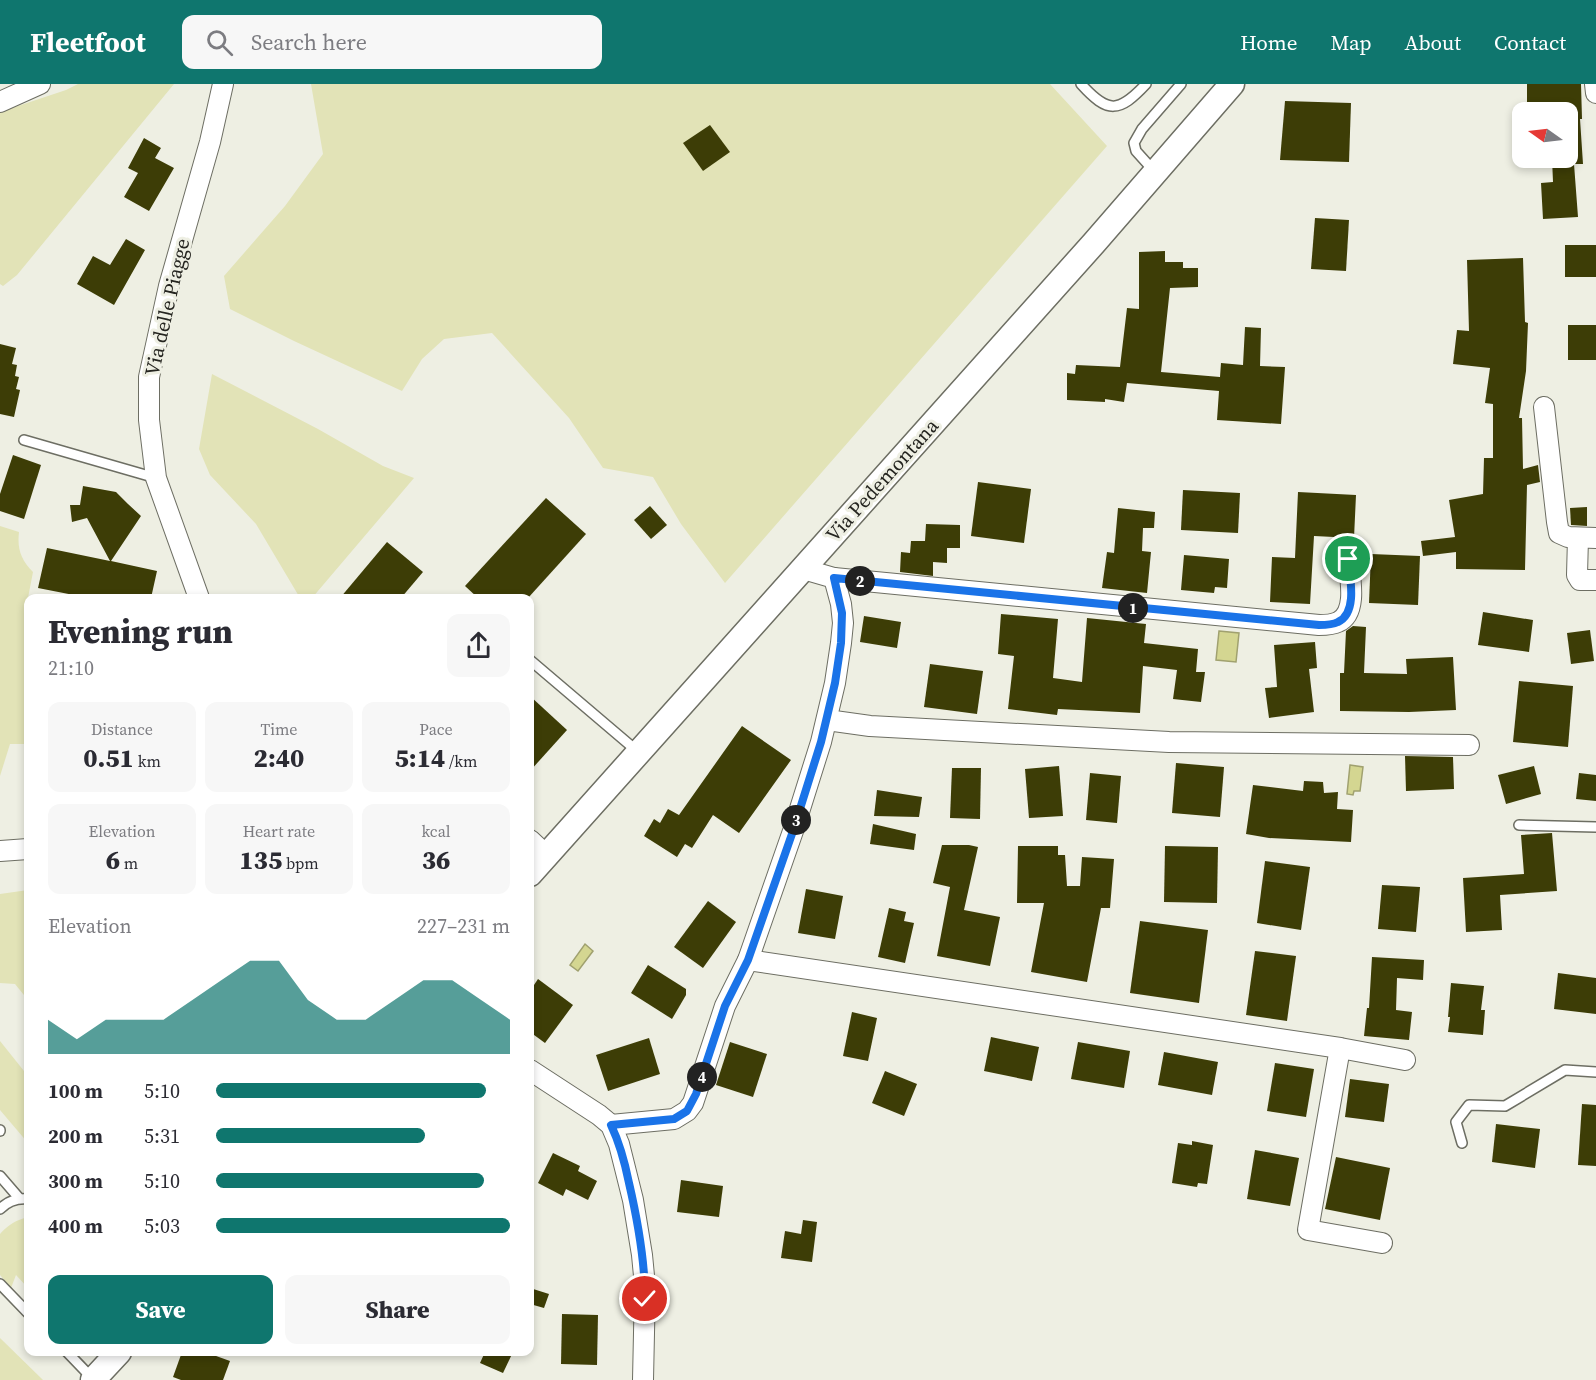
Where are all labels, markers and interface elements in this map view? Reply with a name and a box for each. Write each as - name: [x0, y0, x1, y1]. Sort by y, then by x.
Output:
- search box: [182, 15, 602, 69]
- text: Fleetfoot: [30, 23, 146, 61]
- icon: search: [203, 26, 236, 59]
- text: Search here: [251, 27, 367, 57]
- text: Home: [1240, 28, 1298, 57]
- text: Map: [1331, 28, 1372, 57]
- text: About: [1405, 28, 1461, 57]
- text: Contact: [1494, 28, 1566, 57]
- north arrow: [1512, 102, 1578, 168]
- map controls: [1512, 102, 1578, 168]
- street label: Via delle Piagge: [138, 236, 196, 378]
- street label: Via Pedemontana: [819, 412, 945, 548]
- pin: [1322, 533, 1373, 584]
- icon: arrive: [1331, 542, 1364, 575]
- pin: 2: [845, 566, 875, 596]
- text: 2: [856, 570, 864, 592]
- pin: 1: [1118, 593, 1148, 623]
- text: 1: [1129, 597, 1137, 619]
- text: Evening run: [48, 609, 233, 654]
- button: share: [447, 614, 510, 677]
- text: 21:10: [48, 654, 94, 682]
- text: Distance: [91, 718, 153, 740]
- text: Time: [260, 718, 298, 740]
- text: Pace: [419, 718, 453, 740]
- text: 0.51: [83, 740, 134, 776]
- text: 2:40: [254, 740, 304, 776]
- text: 5:14: [395, 740, 445, 776]
- text: km: [134, 750, 161, 772]
- text: /km: [445, 750, 477, 772]
- pin: 3: [781, 805, 811, 835]
- text: 3: [792, 809, 800, 831]
- text: Elevation: [89, 820, 155, 842]
- text: Heart rate: [243, 820, 315, 842]
- text: kcal: [421, 820, 451, 842]
- text: 6: [106, 842, 120, 878]
- text: 135: [239, 842, 282, 878]
- text: 36: [422, 842, 450, 878]
- text: m: [120, 852, 138, 874]
- text: bpm: [282, 852, 319, 874]
- text: Elevation: [48, 912, 132, 940]
- text: 227–231 m: [417, 912, 510, 940]
- pin: 4: [687, 1062, 717, 1092]
- text: 4: [698, 1066, 706, 1088]
- text: 100 m: [48, 1077, 103, 1105]
- text: 5:10: [144, 1077, 180, 1105]
- text: 200 m: [48, 1122, 103, 1150]
- text: 5:31: [144, 1122, 180, 1150]
- text: 300 m: [48, 1167, 103, 1195]
- text: 5:10: [144, 1167, 180, 1195]
- text: 400 m: [48, 1212, 103, 1240]
- text: 5:03: [144, 1212, 180, 1240]
- pin: [619, 1273, 670, 1324]
- button: Save: [48, 1275, 273, 1344]
- button: Share: [285, 1275, 510, 1344]
- icon: check: [628, 1282, 661, 1315]

